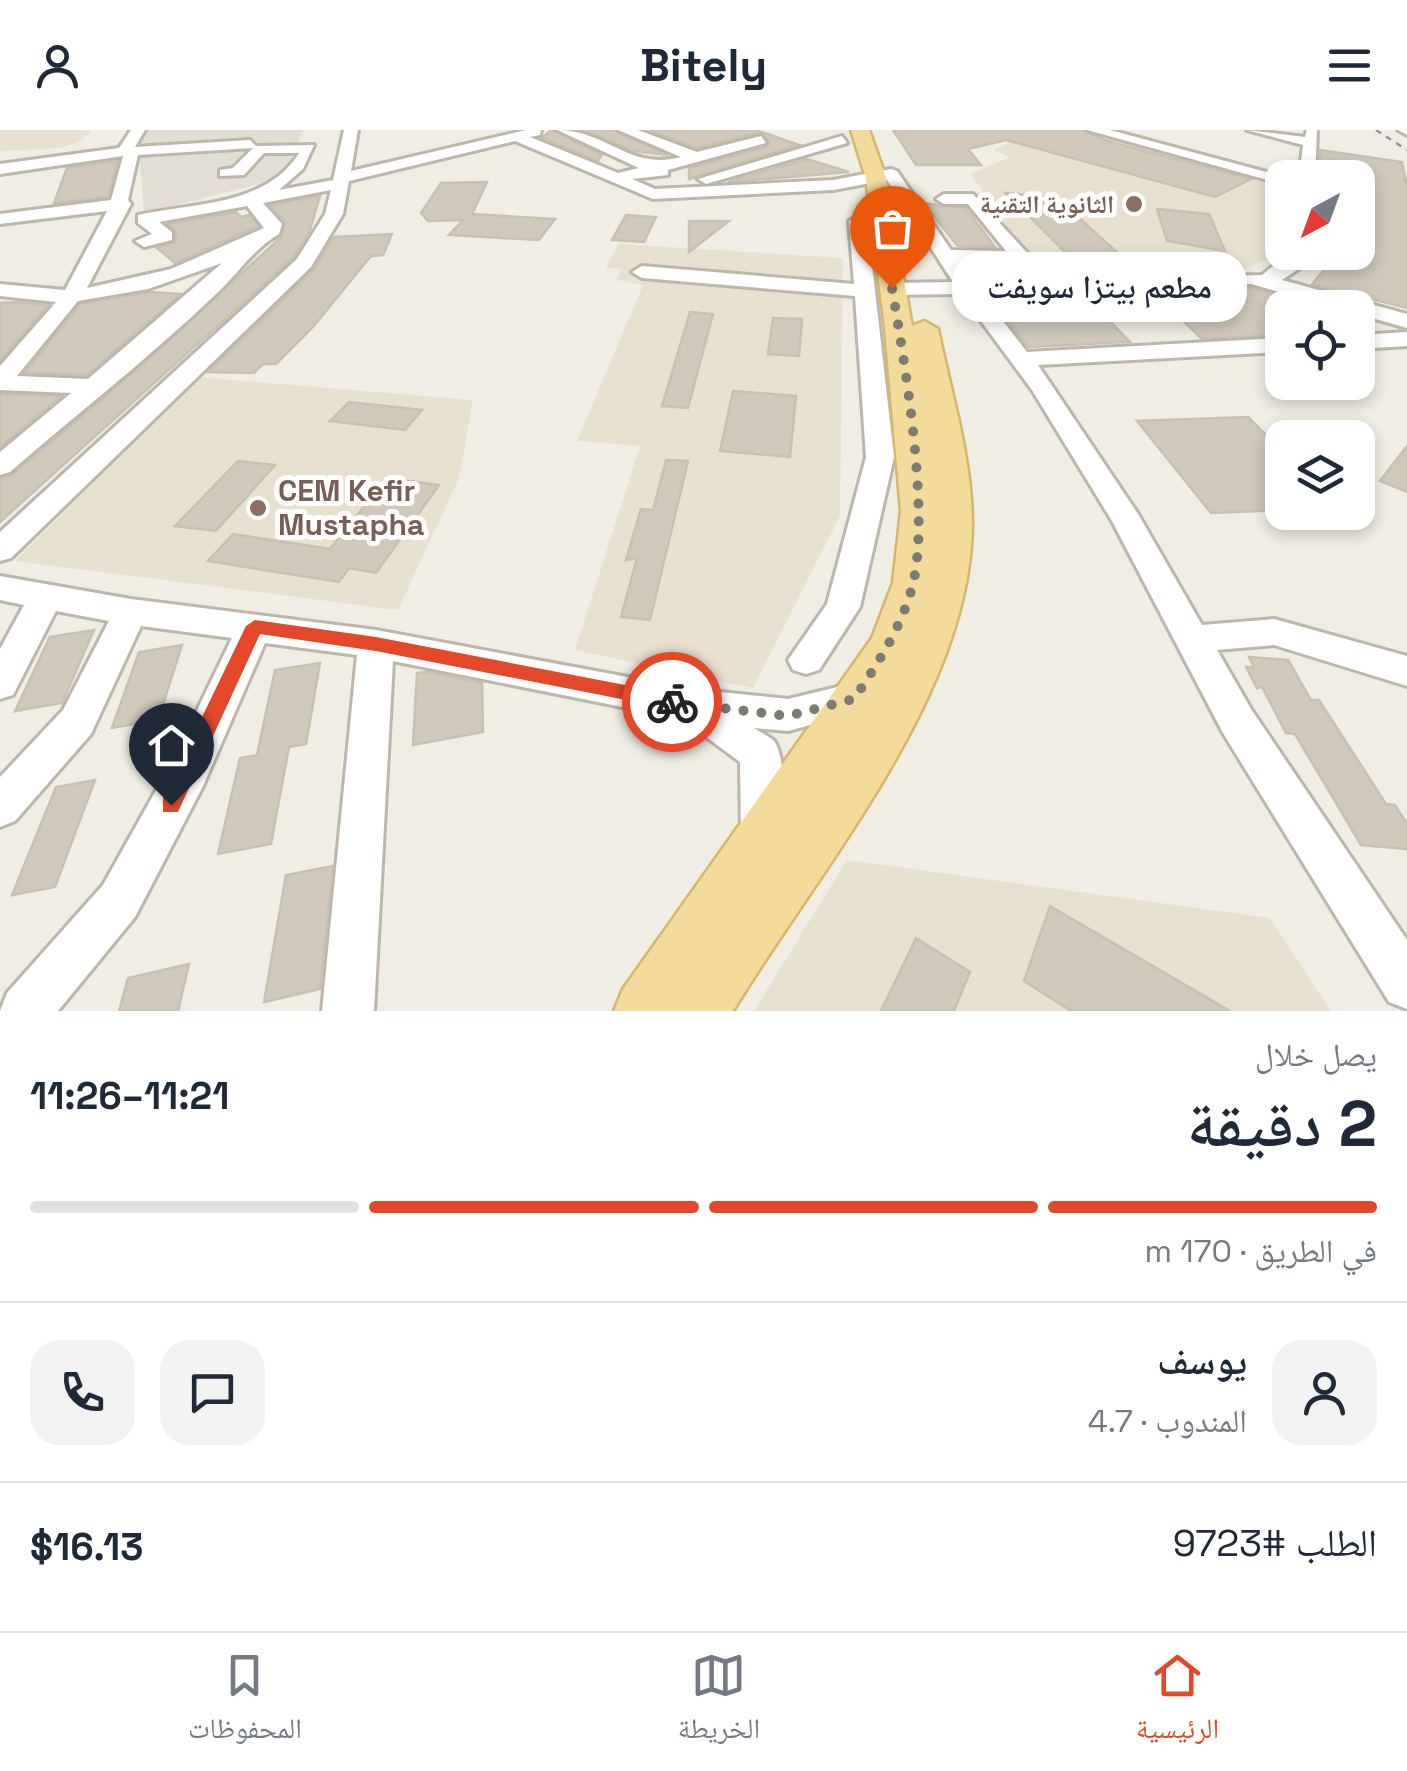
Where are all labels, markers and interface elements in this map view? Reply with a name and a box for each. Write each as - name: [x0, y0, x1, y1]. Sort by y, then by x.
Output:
- text: Bitely: [640, 37, 767, 94]
- icon: person: [30, 38, 85, 93]
- icon: menu: [1322, 38, 1377, 93]
- north arrow: [1265, 160, 1375, 270]
- map controls: [1265, 160, 1375, 530]
- pin: [850, 186, 935, 289]
- place label: الثانوية التقنية: [980, 188, 1114, 220]
- marker: الثانوية التقنية: [1123, 193, 1145, 215]
- icon: bag: [865, 201, 920, 256]
- callout: مطعم بيتزا سويفت: [952, 253, 1247, 323]
- text: مطعم بيتزا سويفت: [987, 267, 1212, 307]
- button: locate: [1265, 290, 1375, 400]
- button: layers: [1265, 420, 1375, 530]
- place label: CEM Kefir Mustapha: [278, 471, 424, 544]
- marker: CEM Kefir Mustapha: [247, 497, 269, 519]
- courier: [622, 652, 722, 752]
- icon: bike: [645, 675, 700, 730]
- pin: [129, 703, 214, 806]
- icon: home: [144, 718, 199, 773]
- text: يصل خلال: [1255, 1035, 1377, 1075]
- text: 11:21–11:26: [30, 1072, 229, 1120]
- text: 2 دقيقة: [1187, 1082, 1377, 1165]
- text: في الطريق · 170 m: [1144, 1231, 1377, 1271]
- text: يوسف: [1157, 1337, 1247, 1385]
- button: phone: [30, 1340, 135, 1445]
- button: chat: [160, 1340, 265, 1445]
- button: person: [1272, 1340, 1377, 1445]
- text: المندوب · 4.7: [1088, 1401, 1247, 1441]
- text: الطلب #9723: [1173, 1519, 1377, 1567]
- text: $16.13: [30, 1523, 143, 1571]
- tab: المحفوظات: [188, 1648, 302, 1756]
- tab: الخريطة: [678, 1648, 760, 1756]
- tab: الرئيسية: [1136, 1648, 1219, 1756]

